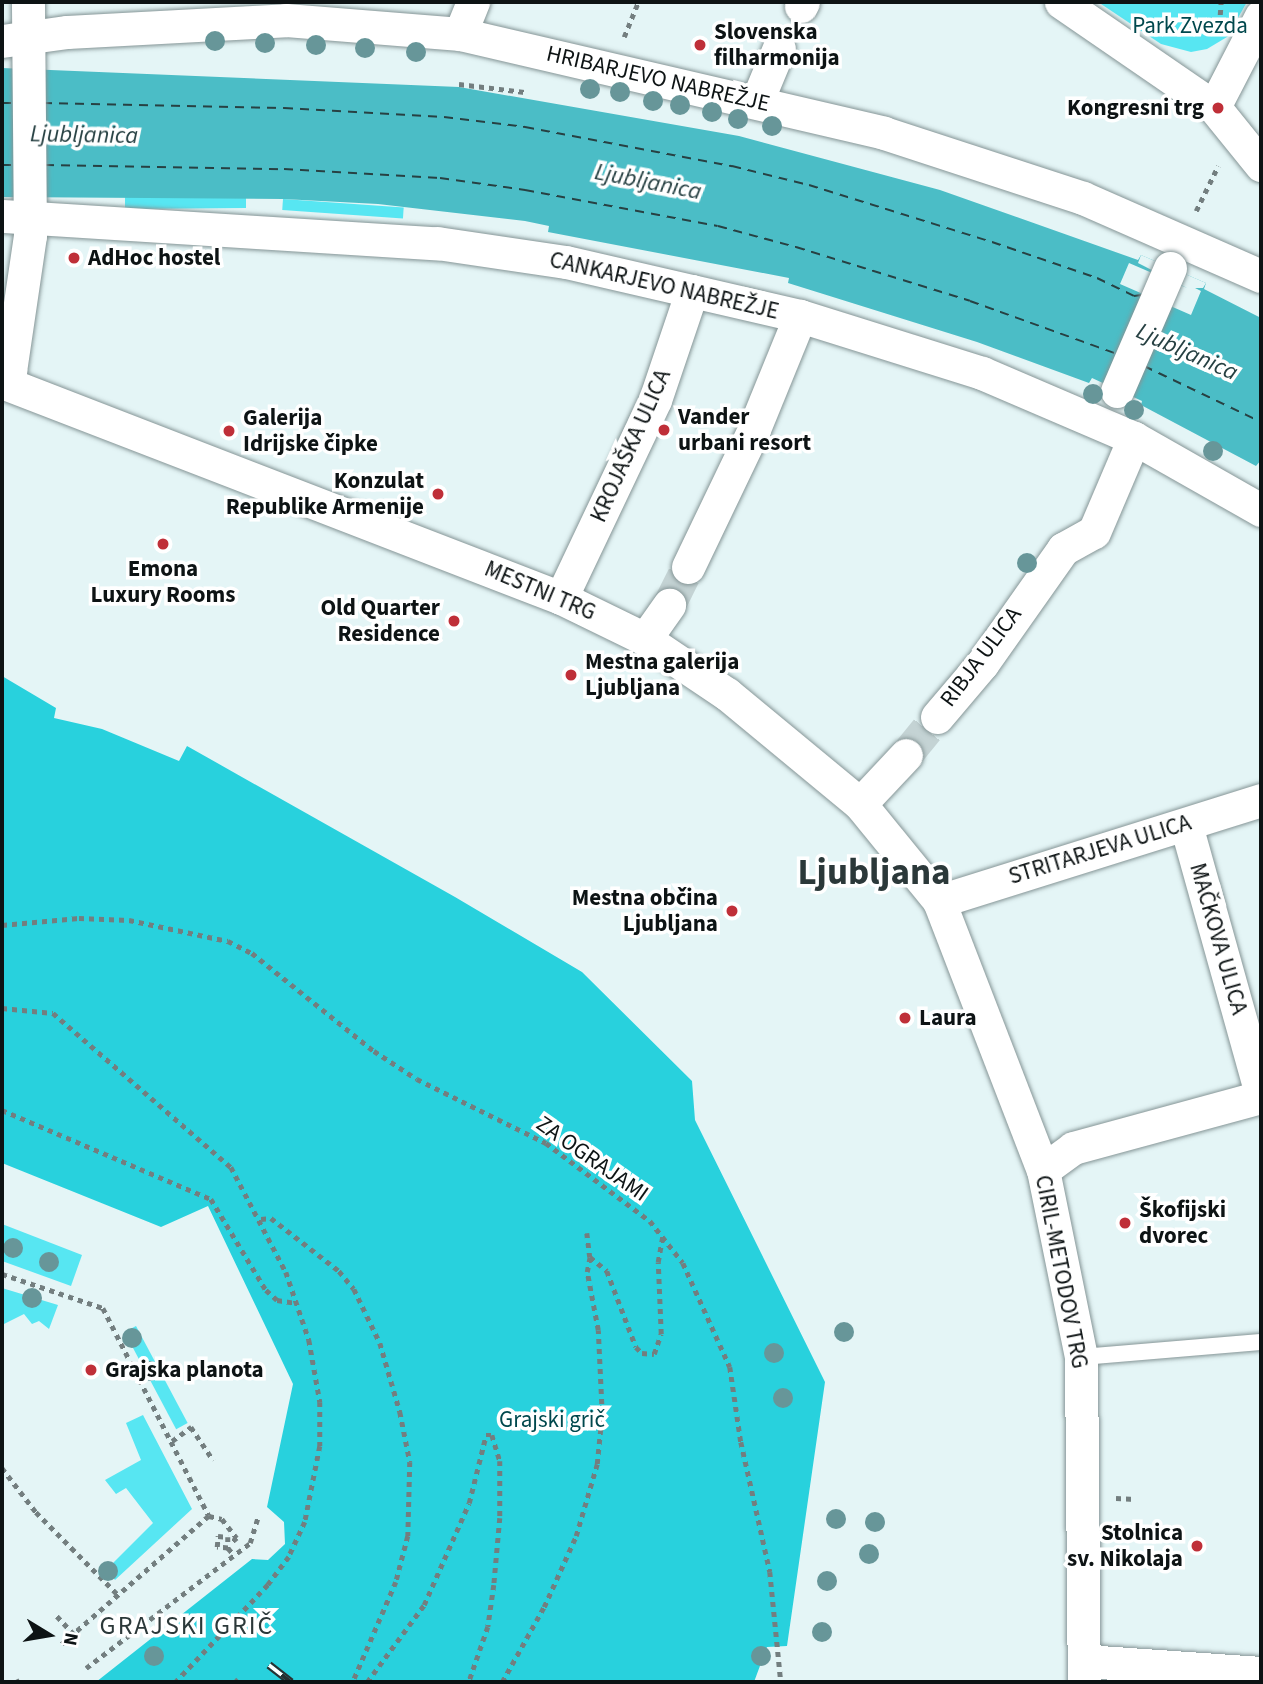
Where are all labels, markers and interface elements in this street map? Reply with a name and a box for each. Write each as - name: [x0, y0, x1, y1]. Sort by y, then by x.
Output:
- park label: Park Zvezda: [1132, 12, 1248, 40]
- place label: Slovenska filharmonija: [714, 18, 840, 72]
- marker: Slovenska filharmonija: [692, 37, 708, 53]
- street label: HRIBARJEVO NABREŽJE: [544, 40, 772, 118]
- place label: Kongresni trg: [1067, 94, 1204, 122]
- marker: Kongresni trg: [1210, 100, 1226, 116]
- water label: Ljubljanica: [30, 120, 138, 150]
- water label: Ljubljanica: [592, 158, 704, 206]
- place label: AdHoc hostel: [88, 244, 220, 272]
- street label: CANKARJEVO NABREŽJE: [547, 246, 781, 326]
- marker: AdHoc hostel: [66, 250, 82, 266]
- water label: Ljubljanica: [1132, 317, 1242, 387]
- street label: KROJAŠKA ULICA: [585, 365, 677, 527]
- place label: Vander urbani resort: [678, 403, 811, 457]
- place label: Galerija Idrijske čipke: [243, 404, 378, 458]
- marker: Vander urbani resort: [656, 422, 672, 438]
- marker: Galerija Idrijske čipke: [221, 423, 237, 439]
- place label: Konzulat Republike Armenije: [226, 467, 424, 521]
- marker: Konzulat Republike Armenije: [430, 486, 446, 502]
- marker: Emona Luxury Rooms: [155, 536, 171, 552]
- place label: Emona Luxury Rooms: [91, 555, 235, 609]
- street label: MESTNI TRG: [480, 555, 600, 627]
- place label: Old Quarter Residence: [320, 594, 440, 648]
- street label: RIBJA ULICA: [934, 602, 1028, 712]
- marker: Old Quarter Residence: [446, 613, 462, 629]
- place label: Mestna galerija Ljubljana: [585, 648, 739, 702]
- marker: Mestna galerija Ljubljana: [563, 667, 579, 683]
- street label: STRITARJEVA ULICA: [1005, 809, 1195, 891]
- district label: Ljubljana: [797, 851, 951, 895]
- street label: MAČKOVA ULICA: [1183, 860, 1253, 1018]
- place label: Mestna občina Ljubljana: [572, 884, 718, 938]
- marker: Mestna občina Ljubljana: [724, 903, 740, 919]
- place label: Laura: [919, 1004, 977, 1032]
- marker: Laura: [897, 1010, 913, 1026]
- street label: ZA OGRAJAMI: [531, 1110, 653, 1208]
- street label: CIRIL-METODOV TRG: [1029, 1173, 1093, 1371]
- place label: Škofijski dvorec: [1139, 1196, 1226, 1250]
- marker: Škofijski dvorec: [1117, 1215, 1133, 1231]
- place label: Grajska planota: [105, 1356, 264, 1384]
- marker: Grajska planota: [83, 1362, 99, 1378]
- park label: Grajski grič: [499, 1406, 605, 1434]
- place label: Stolnica sv. Nikolaja: [1067, 1519, 1183, 1573]
- marker: Stolnica sv. Nikolaja: [1189, 1538, 1205, 1554]
- north arrow: [14, 1600, 84, 1670]
- district label: GRAJSKI GRIČ: [101, 1610, 273, 1642]
- text: N: [56, 1630, 85, 1648]

